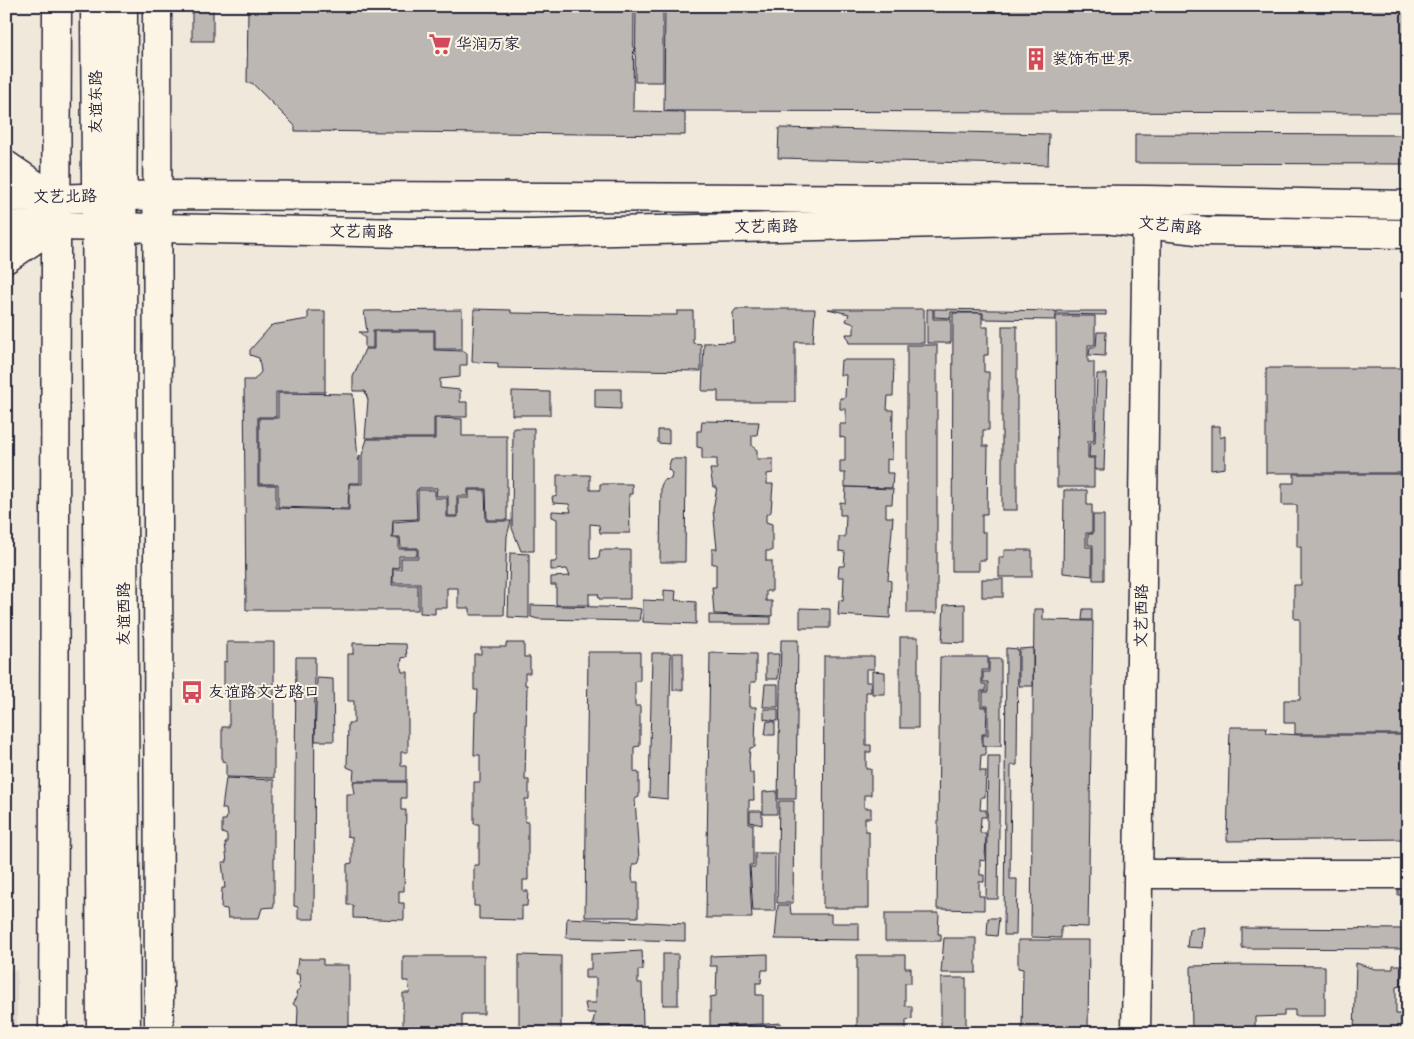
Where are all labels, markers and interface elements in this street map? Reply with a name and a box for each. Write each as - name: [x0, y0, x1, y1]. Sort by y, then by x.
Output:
- supermarket icon: 华润万家: [427, 31, 453, 57]
- place label: 华润万家: [456, 35, 520, 54]
- building icon: 装饰布世界: [1023, 46, 1049, 72]
- place label: 装饰布世界: [1052, 50, 1132, 69]
- street label: 友谊东路: [87, 70, 106, 134]
- street label: 文艺北路: [33, 187, 97, 207]
- street label: 文艺南路: [1137, 213, 1203, 239]
- street label: 文艺南路: [734, 217, 798, 237]
- street label: 文艺南路: [329, 222, 393, 242]
- street label: 友谊西路: [115, 582, 134, 646]
- street label: 文艺西路: [1132, 584, 1152, 648]
- bus stop icon: 友谊路文艺路口: [179, 679, 205, 705]
- place label: 友谊路文艺路口: [208, 683, 320, 702]

